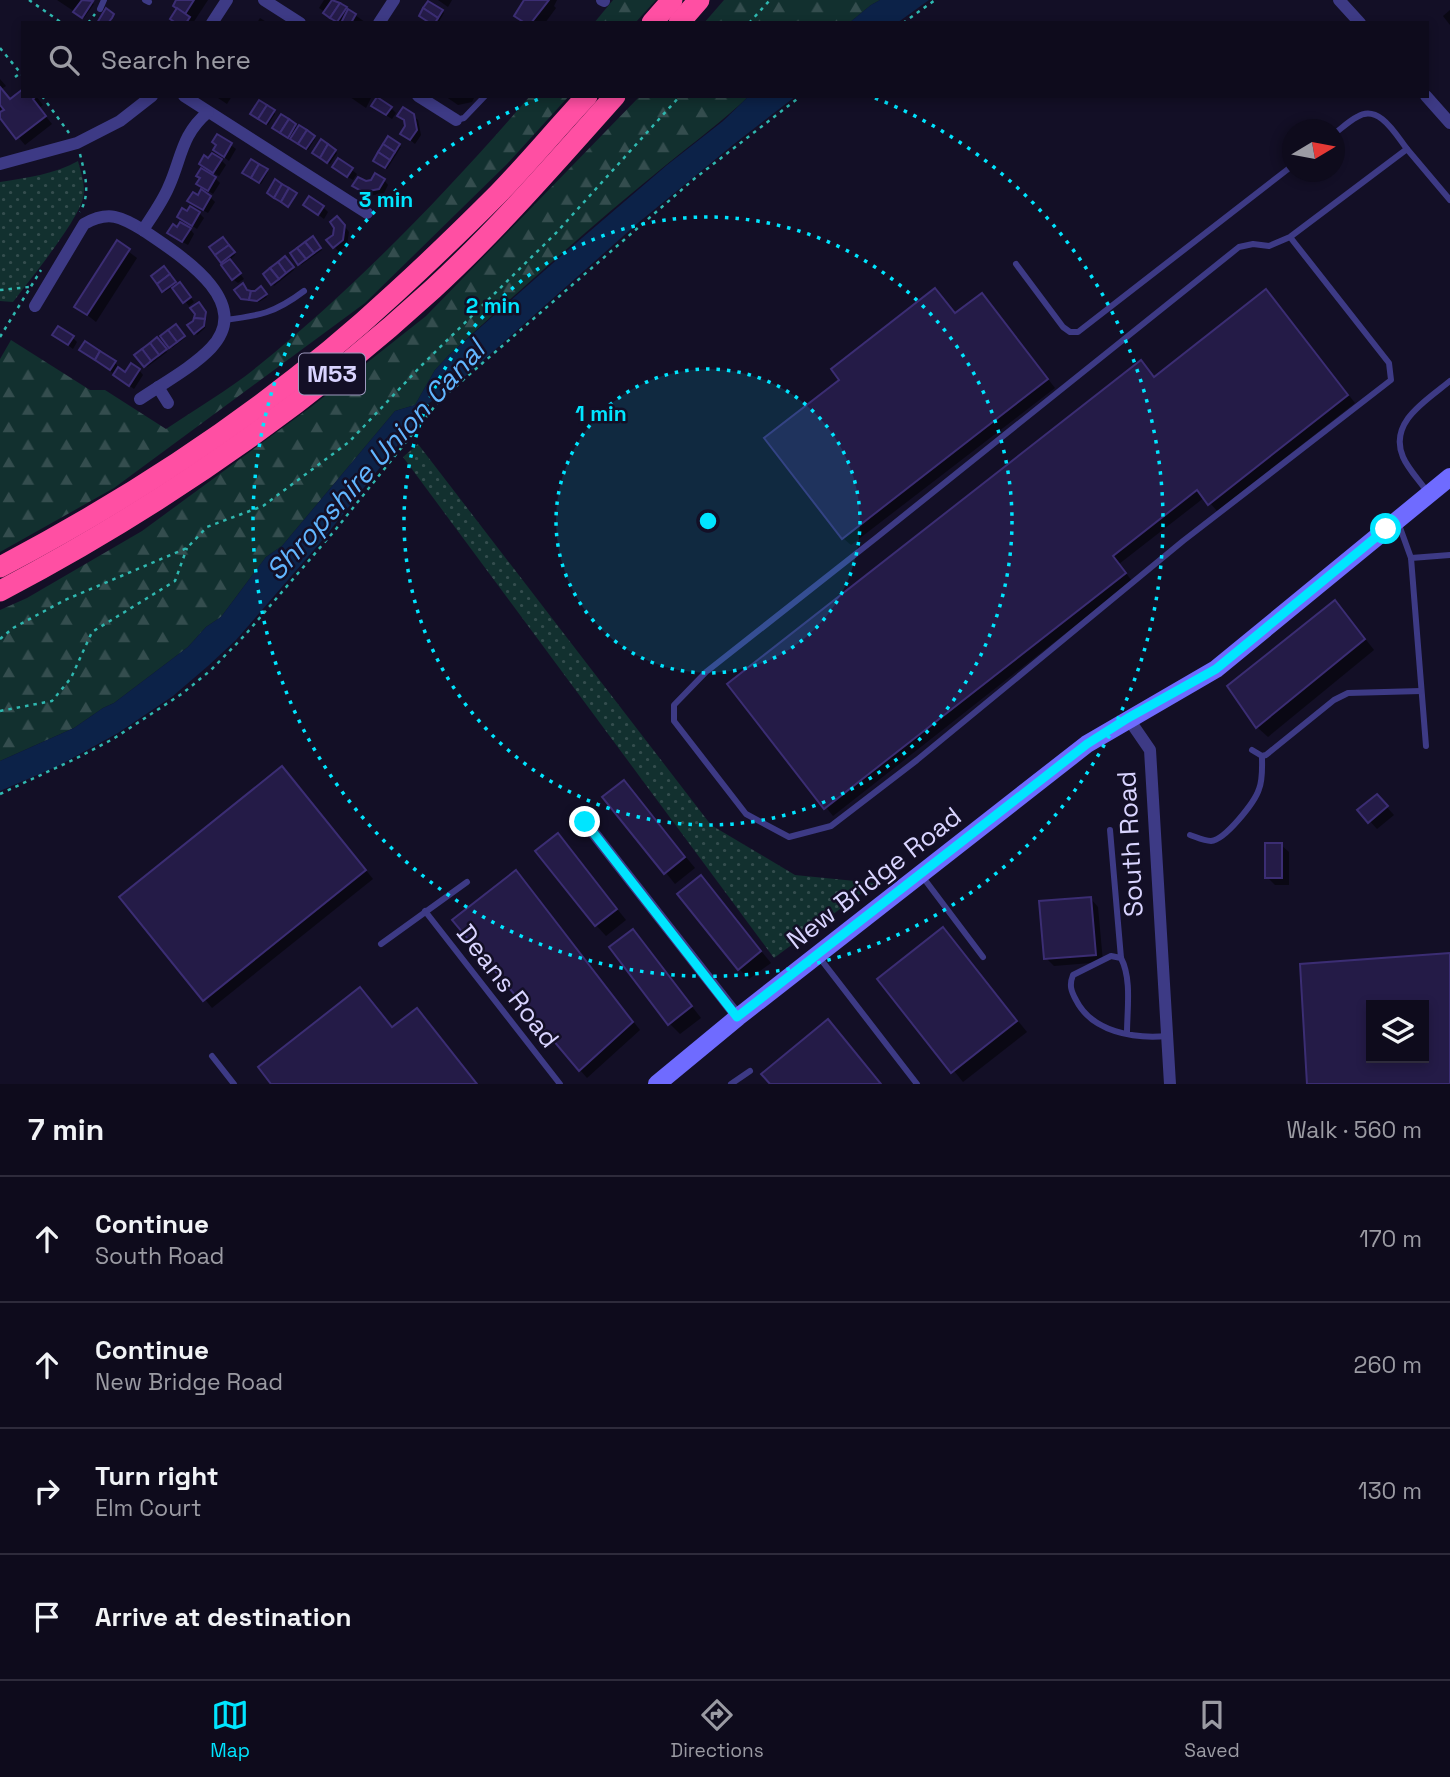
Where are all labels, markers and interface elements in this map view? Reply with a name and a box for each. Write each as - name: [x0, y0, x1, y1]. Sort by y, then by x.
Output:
- search box: [21, 21, 1429, 98]
- icon: search: [45, 41, 83, 79]
- text: Search here: [101, 43, 251, 77]
- north arrow: [1282, 119, 1345, 182]
- text: 3 min: [359, 186, 413, 213]
- text: 2 min: [466, 292, 520, 319]
- water label: Shropshire Union Canal: [258, 330, 494, 588]
- road number: M53: [299, 354, 365, 394]
- text: 1 min: [575, 400, 627, 427]
- centre of rings: [696, 509, 720, 533]
- route start: [1370, 513, 1401, 544]
- street label: South Road: [1109, 770, 1151, 918]
- street label: New Bridge Road: [780, 799, 968, 957]
- route end: [569, 806, 600, 837]
- street label: Deans Road: [449, 917, 567, 1055]
- map controls: [1366, 1000, 1429, 1063]
- button: layers: [1366, 1000, 1429, 1063]
- text: 7 min: [28, 1110, 104, 1149]
- text: Walk · 560 m: [1286, 1115, 1422, 1145]
- text: Continue: [95, 1207, 209, 1241]
- icon: ahead: [28, 1220, 66, 1258]
- text: 170 m: [1359, 1224, 1422, 1254]
- text: South Road: [95, 1241, 224, 1271]
- text: Continue: [95, 1333, 209, 1367]
- icon: ahead: [28, 1346, 66, 1384]
- text: 260 m: [1354, 1350, 1422, 1380]
- text: New Bridge Road: [95, 1367, 283, 1397]
- text: Turn right: [95, 1459, 219, 1493]
- icon: right: [28, 1472, 66, 1510]
- text: 130 m: [1358, 1476, 1422, 1506]
- text: Elm Court: [95, 1493, 202, 1523]
- icon: arrive: [28, 1598, 66, 1636]
- text: Arrive at destination: [95, 1600, 352, 1634]
- tab: Map: [210, 1696, 250, 1763]
- tab: Directions: [671, 1696, 764, 1763]
- tab: Saved: [1184, 1696, 1240, 1763]

